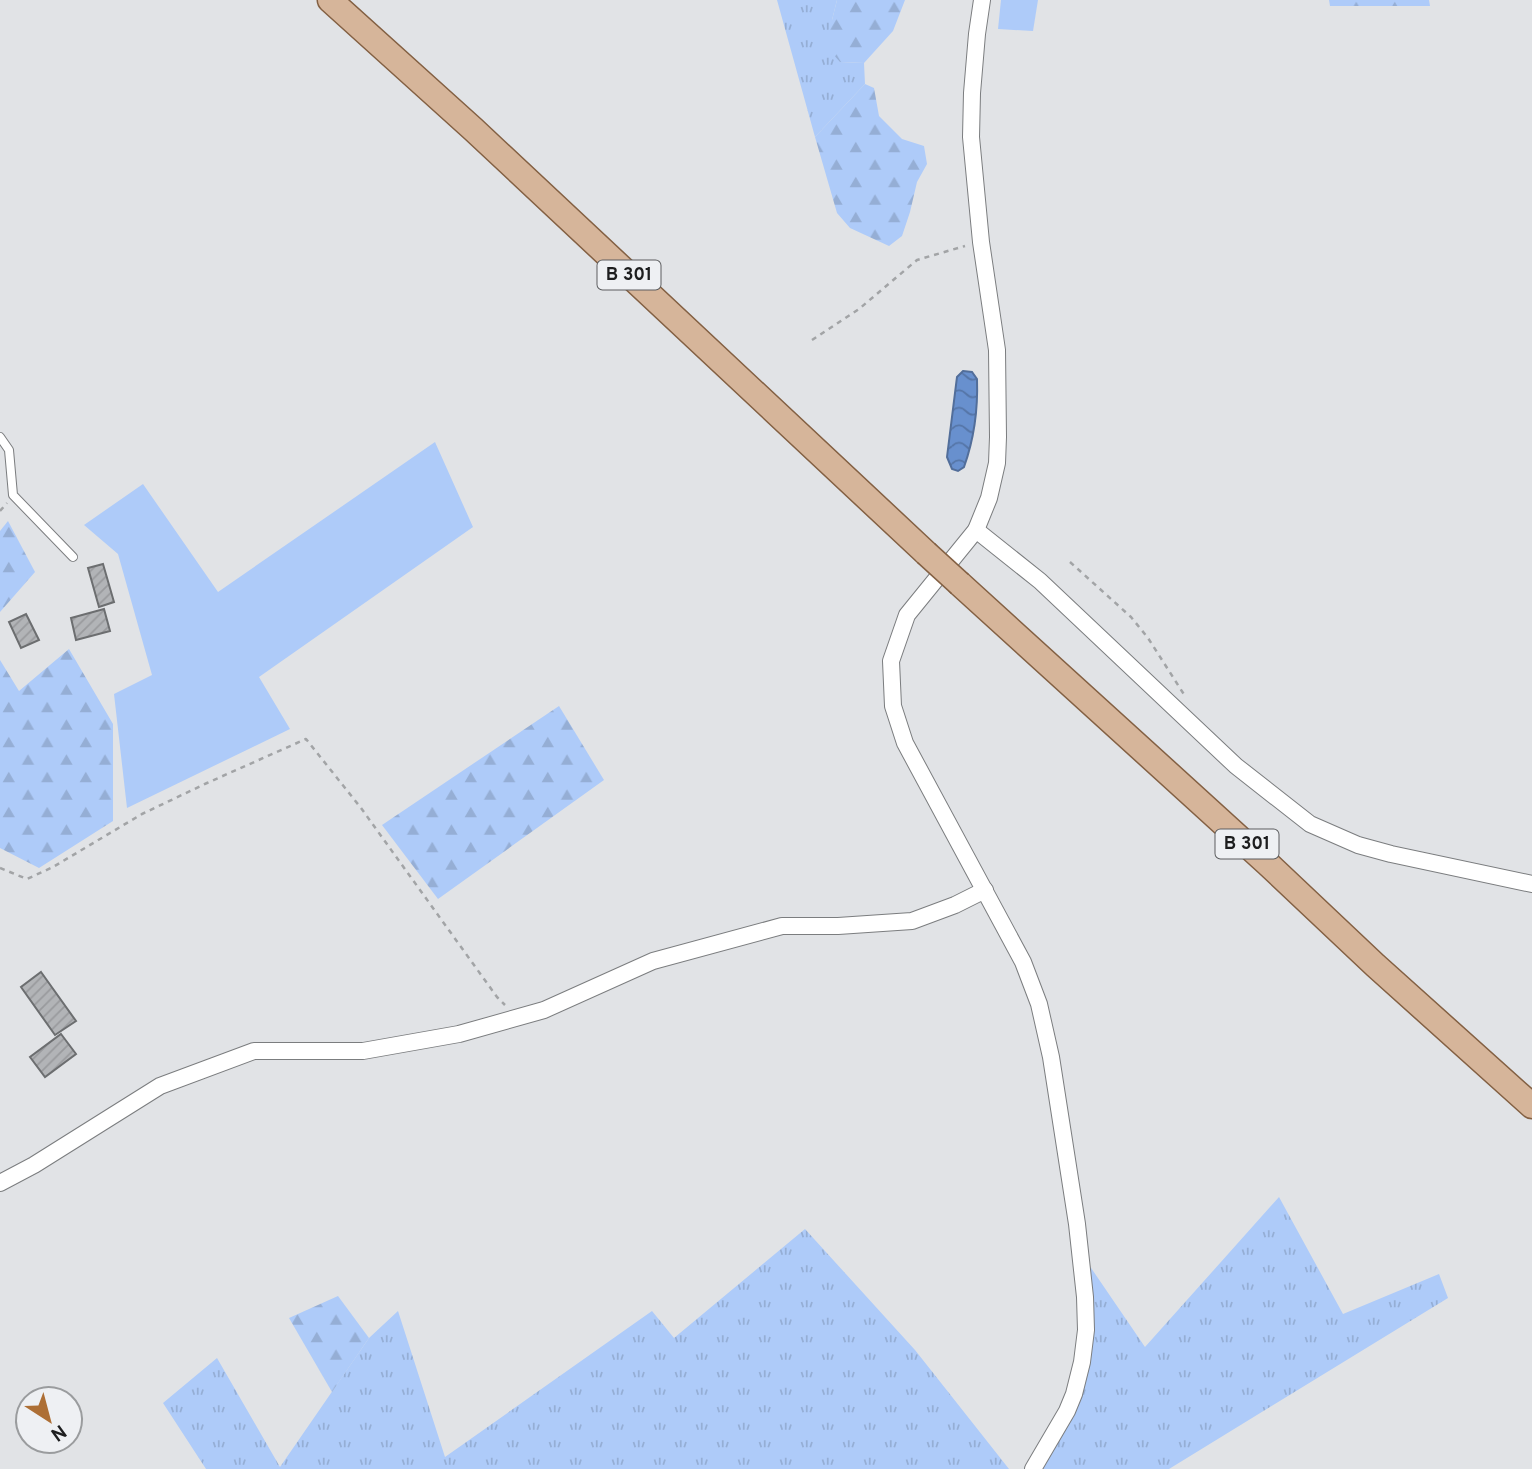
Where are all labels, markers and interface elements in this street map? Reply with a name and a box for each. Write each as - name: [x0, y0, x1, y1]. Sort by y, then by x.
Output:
- road number: B 301: [598, 260, 660, 290]
- road number: B 301: [1216, 830, 1278, 858]
- north arrow: [14, 1385, 84, 1455]
- text: N: [45, 1418, 70, 1446]

